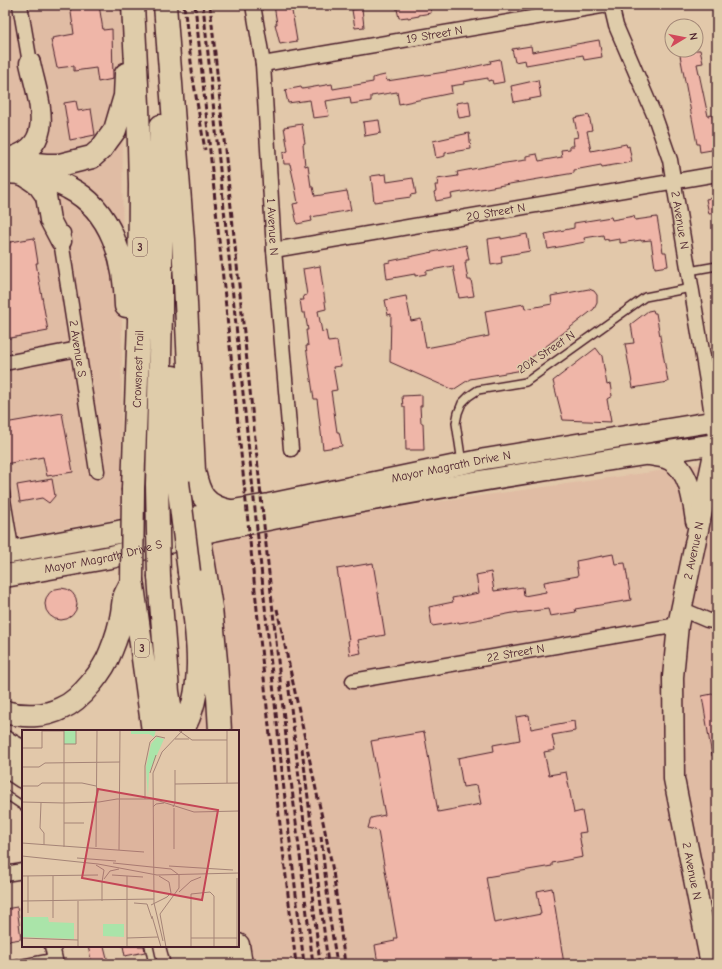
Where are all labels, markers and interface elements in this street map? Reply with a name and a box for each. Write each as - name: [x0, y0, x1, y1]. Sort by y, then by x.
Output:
- north arrow: [664, 18, 704, 58]
- street label: 19 Street N: [405, 23, 464, 46]
- text: N: [686, 32, 700, 41]
- street label: 2 Avenue N: [668, 190, 692, 250]
- street label: 1 Avenue N: [264, 198, 281, 256]
- street label: 20 Street N: [465, 200, 526, 224]
- road number: 3: [133, 238, 147, 256]
- street label: 2 Avenue S: [66, 319, 89, 378]
- street label: 20A Street N: [515, 328, 577, 376]
- street label: Crowsnest Trail: [130, 330, 146, 408]
- street label: Mayor Magrath Drive N: [390, 448, 512, 485]
- street label: 2 Avenue N: [681, 520, 707, 581]
- street label: Mayor Magrath Drive S: [43, 537, 164, 576]
- road number: 3: [135, 639, 149, 657]
- street label: 22 Street N: [486, 641, 546, 665]
- inset map: [22, 730, 239, 947]
- street label: 2 Avenue N: [680, 841, 704, 901]

